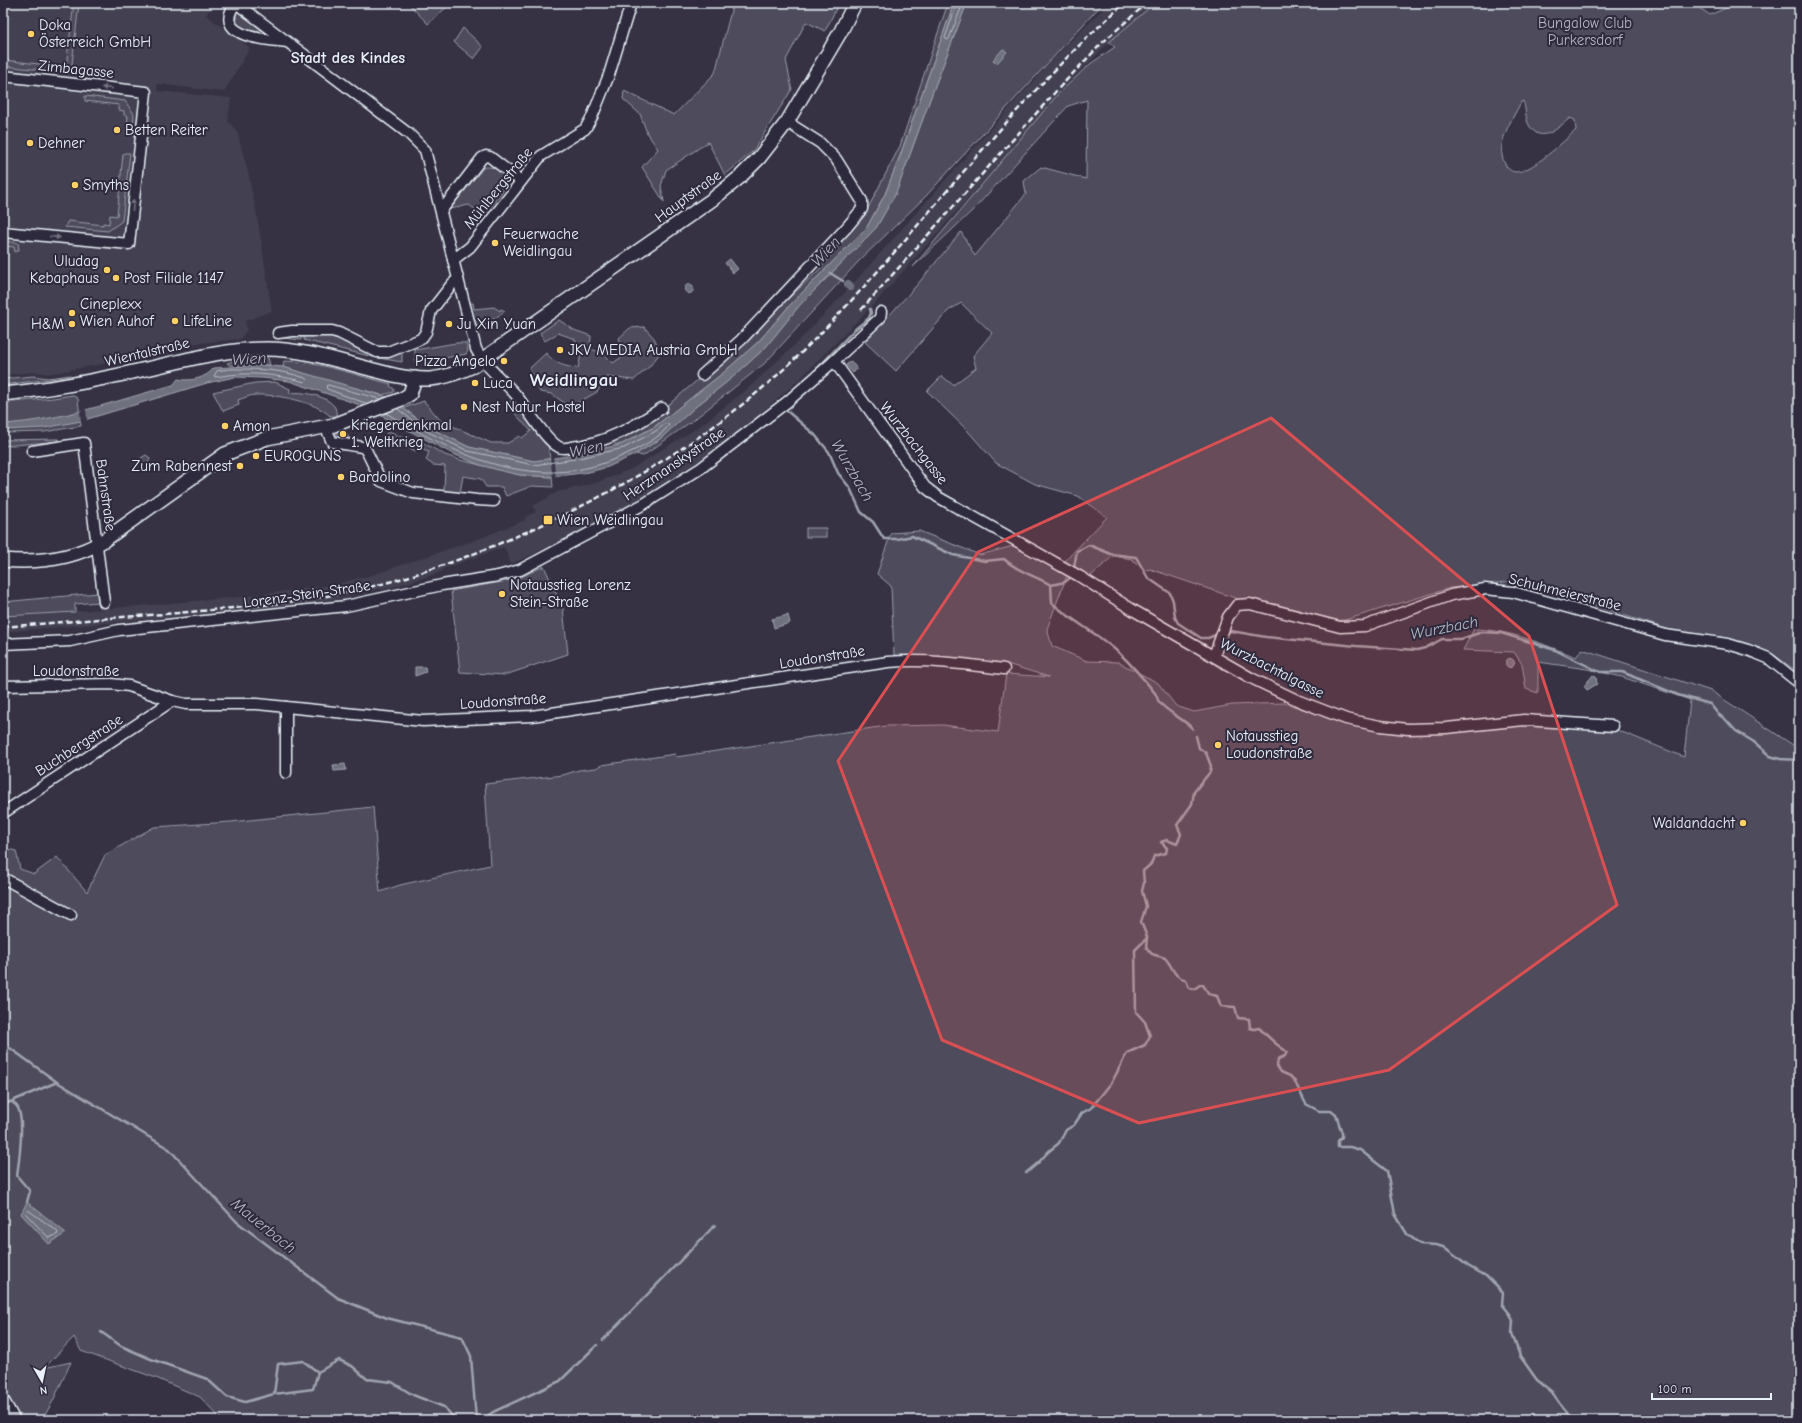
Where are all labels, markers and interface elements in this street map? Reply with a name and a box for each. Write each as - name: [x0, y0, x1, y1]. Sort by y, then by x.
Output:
- park label: Bungalow Club Purkersdorf: [1538, 14, 1632, 49]
- place label: Doka Österreich GmbH: [39, 16, 151, 51]
- marker: Doka Österreich GmbH: [26, 29, 36, 39]
- district label: Stadt des Kindes: [291, 49, 405, 67]
- street label: Zimbagasse: [37, 56, 115, 82]
- one-way arrow: [101, 84, 113, 91]
- place label: Betten Reiter: [125, 121, 208, 139]
- marker: Betten Reiter: [112, 125, 122, 135]
- place label: Dehner: [38, 134, 85, 152]
- marker: Dehner: [25, 138, 35, 148]
- street label: Mühlbergstraße: [460, 143, 537, 232]
- street label: Hauptstraße: [651, 166, 725, 226]
- place label: Smyths: [83, 176, 129, 194]
- marker: Smyths: [70, 180, 80, 190]
- one-way arrow: [130, 199, 136, 211]
- place label: Feuerwache Weidlingau: [503, 225, 579, 260]
- water label: Wien: [807, 233, 844, 270]
- one-way arrow: [49, 234, 61, 240]
- marker: Feuerwache Weidlingau: [490, 238, 500, 248]
- place label: Uludag Kebaphaus: [30, 252, 99, 287]
- marker: Uludag Kebaphaus: [102, 265, 112, 275]
- place label: Post Filiale 1147: [124, 269, 224, 287]
- marker: Post Filiale 1147: [111, 273, 121, 283]
- place label: Cineplexx Wien Auhof: [80, 295, 155, 330]
- marker: Cineplexx Wien Auhof: [67, 308, 77, 318]
- place label: LifeLine: [183, 312, 233, 330]
- place label: H&M: [31, 315, 64, 333]
- place label: Ju Xin Yuan: [457, 315, 536, 333]
- marker: LifeLine: [170, 316, 180, 326]
- marker: H&M: [67, 319, 77, 329]
- marker: Ju Xin Yuan: [444, 319, 454, 329]
- street label: Wientalstraße: [103, 333, 192, 370]
- place label: JKV MEDIA Austria GmbH: [568, 341, 738, 359]
- marker: JKV MEDIA Austria GmbH: [555, 345, 565, 355]
- water label: Wien: [231, 349, 267, 369]
- place label: Pizza Angelo: [415, 352, 496, 370]
- marker: Pizza Angelo: [499, 356, 509, 366]
- district label: Weidlingau: [530, 369, 618, 391]
- place label: Luca: [483, 374, 513, 392]
- marker: Luca: [470, 378, 480, 388]
- place label: Nest Natur Hostel: [472, 398, 585, 416]
- street label: Wurzbachgasse: [876, 398, 952, 488]
- marker: Nest Natur Hostel: [459, 402, 469, 412]
- place label: Kriegerdenkmal 1. Weltkrieg: [351, 416, 452, 451]
- place label: Amon: [233, 417, 270, 435]
- marker: Amon: [220, 421, 230, 431]
- street label: Herzmanskystraße: [620, 423, 729, 505]
- marker: Kriegerdenkmal 1. Weltkrieg: [338, 429, 348, 439]
- water label: Wien: [567, 436, 605, 462]
- water label: Wurzbach: [827, 436, 877, 505]
- place label: EUROGUNS: [264, 447, 341, 465]
- marker: EUROGUNS: [251, 451, 261, 461]
- place label: Zum Rabennest: [132, 457, 233, 475]
- street label: Bahnstraße: [92, 458, 120, 533]
- marker: Zum Rabennest: [235, 461, 245, 471]
- place label: Bardolino: [349, 468, 410, 486]
- marker: Bardolino: [336, 472, 346, 482]
- place label: Wien Weidlingau: [557, 511, 663, 529]
- marker: Wien Weidlingau: [542, 514, 554, 526]
- street label: Schuhmeierstraße: [1507, 569, 1624, 615]
- street label: Lorenz-Stein-Straße: [242, 576, 372, 612]
- place label: Notausstieg Lorenz Stein-Straße: [510, 576, 631, 611]
- marker: Notausstieg Lorenz Stein-Straße: [497, 589, 507, 599]
- water label: Wurzbach: [1409, 613, 1480, 643]
- street label: Wurzbachtalgasse: [1217, 634, 1328, 702]
- street label: Loudonstraße: [778, 641, 867, 673]
- street label: Loudonstraße: [33, 662, 120, 680]
- street label: Loudonstraße: [459, 689, 547, 713]
- street label: Buchbergstraße: [32, 710, 126, 780]
- place label: Notausstieg Loudonstraße: [1226, 727, 1313, 762]
- marker: Notausstieg Loudonstraße: [1213, 740, 1223, 750]
- place label: Waldandacht: [1653, 814, 1736, 832]
- marker: Waldandacht: [1738, 818, 1748, 828]
- water label: Mauerbach: [227, 1194, 299, 1257]
- north arrow: [22, 1361, 62, 1401]
- scale bar: [1652, 1375, 1771, 1401]
- text: 100 m: [1658, 1382, 1691, 1396]
- text: N: [39, 1383, 48, 1397]

